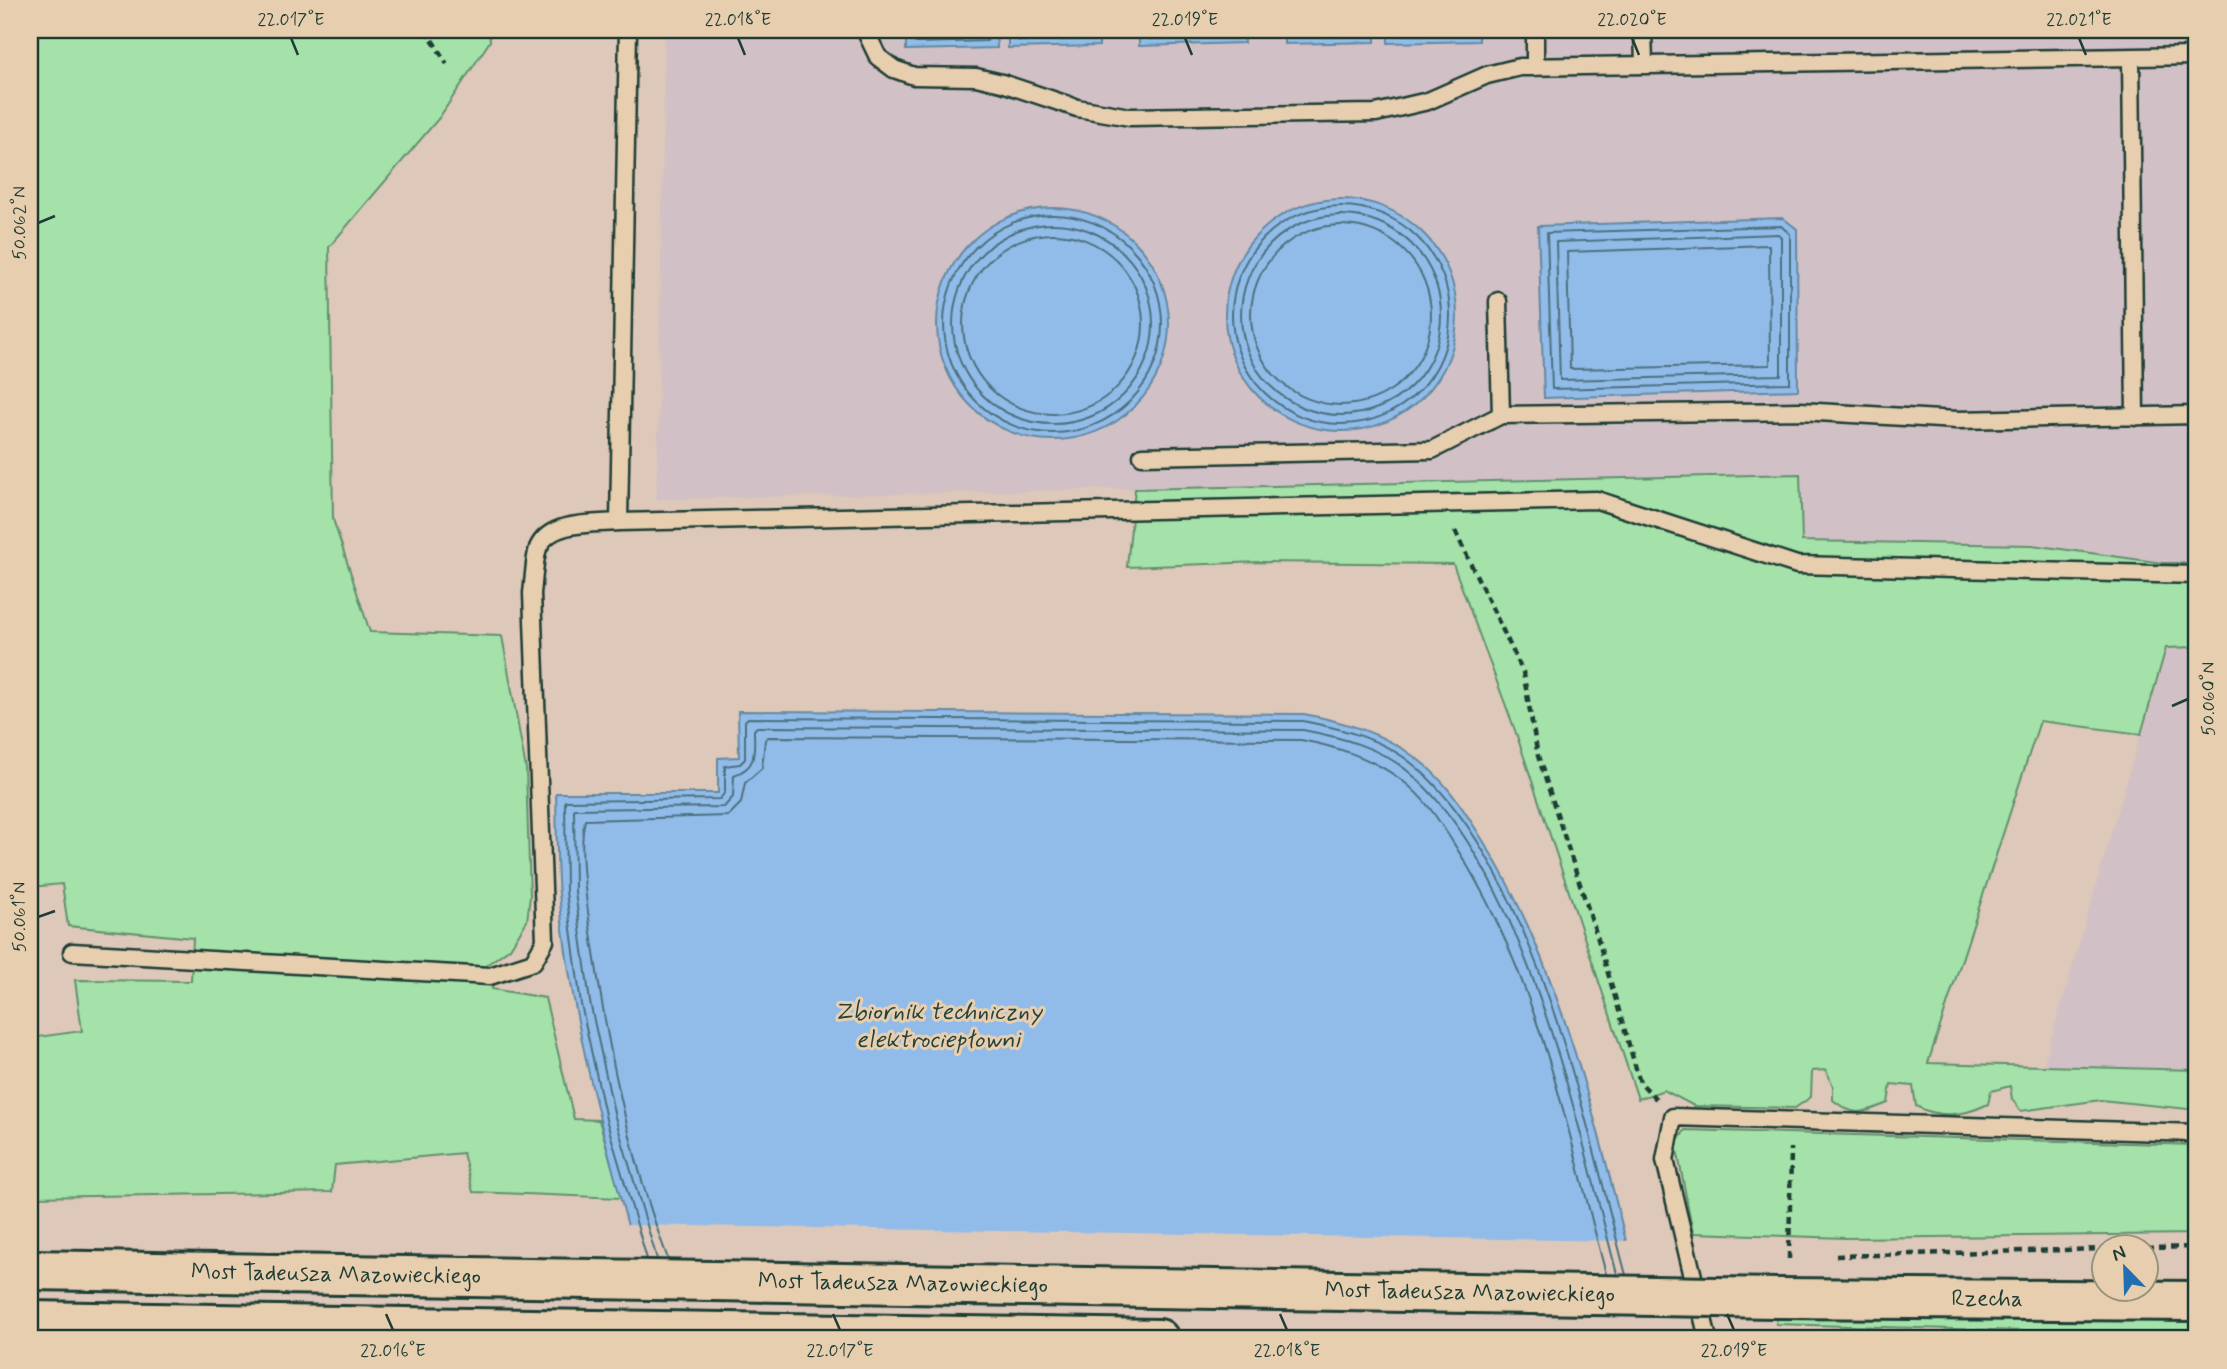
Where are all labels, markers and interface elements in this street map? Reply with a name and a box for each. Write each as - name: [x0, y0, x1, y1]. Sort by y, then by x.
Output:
- text: 22.017°E: [258, 8, 325, 32]
- text: 22.018°E: [705, 8, 771, 32]
- text: 22.019°E: [1152, 8, 1218, 32]
- text: 22.020°E: [1597, 8, 1667, 32]
- text: 22.021°E: [2046, 8, 2112, 32]
- text: 50.062°N: [8, 186, 32, 260]
- text: 50.060°N: [2197, 662, 2221, 736]
- text: 50.061°N: [8, 882, 32, 952]
- water label: Zbiornik techniczny elektrociepłowni: [834, 997, 1043, 1056]
- north arrow: [2090, 1232, 2160, 1302]
- text: N: [2108, 1240, 2130, 1268]
- street label: Most Tadeusza Mazowieckiego: [191, 1258, 481, 1292]
- street label: Most Tadeusza Mazowieckiego: [758, 1267, 1048, 1301]
- street label: Most Tadeusza Mazowieckiego: [1324, 1276, 1615, 1310]
- street label: Rzecha: [1951, 1284, 2023, 1315]
- text: 22.016°E: [360, 1339, 426, 1363]
- text: 22.017°E: [807, 1339, 874, 1363]
- text: 22.018°E: [1254, 1339, 1320, 1363]
- text: 22.019°E: [1701, 1339, 1767, 1363]

